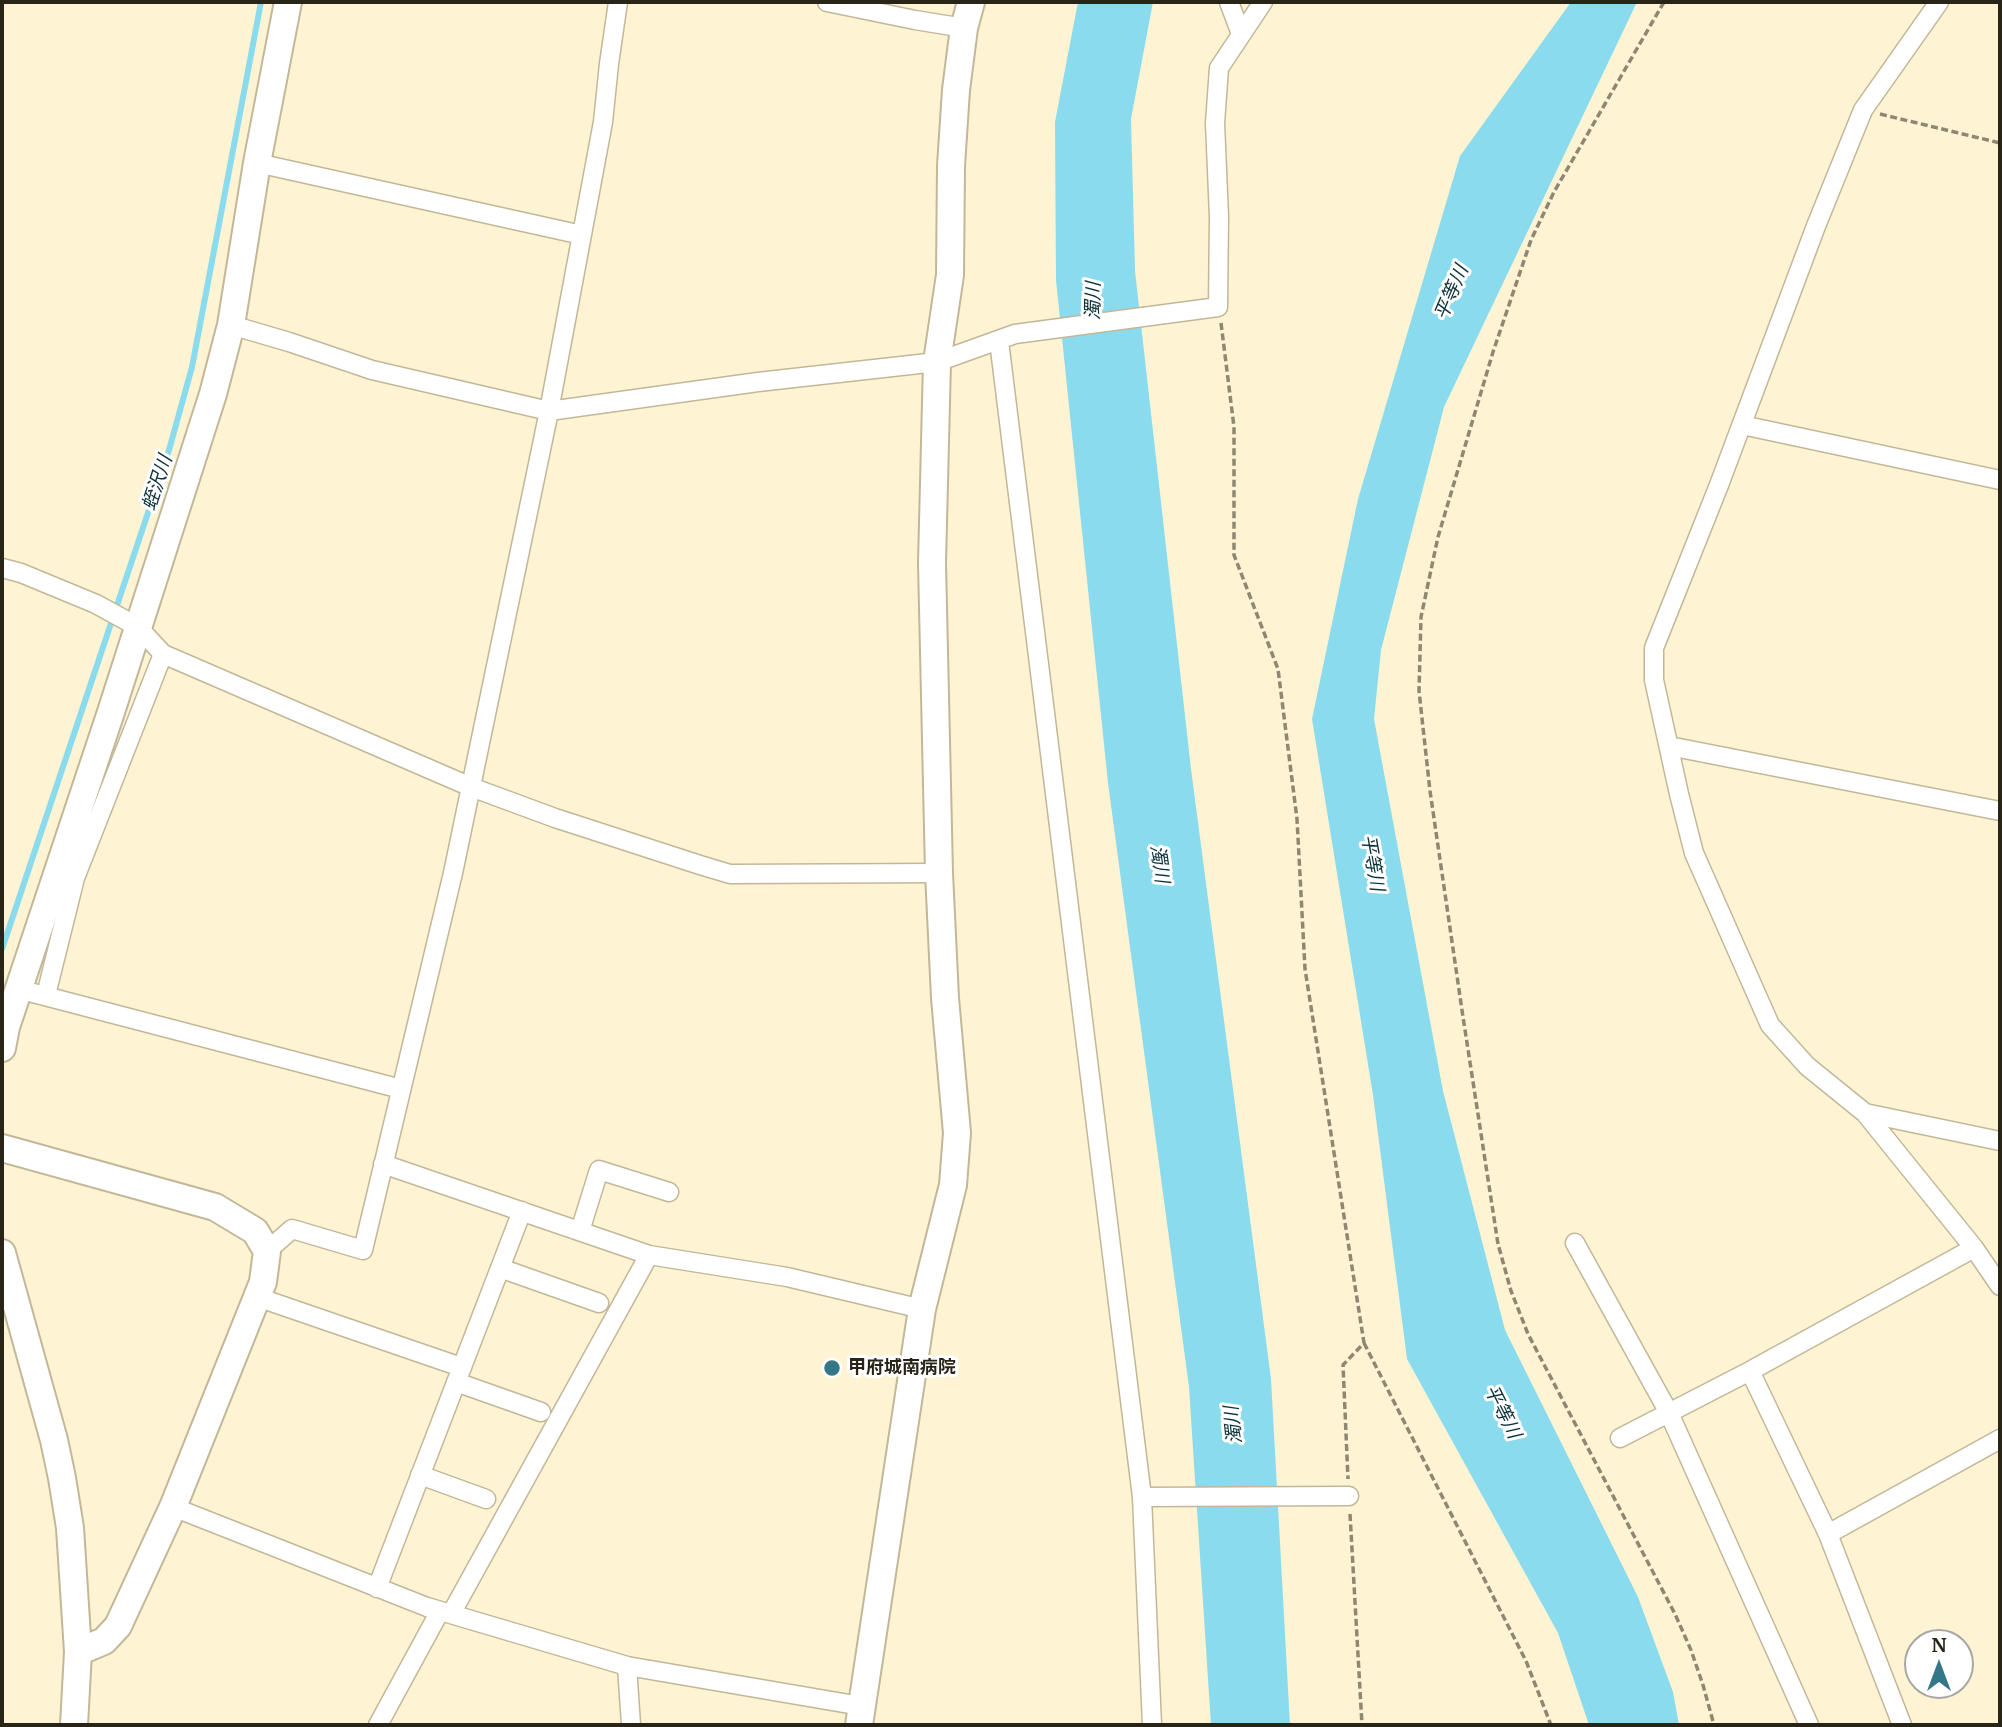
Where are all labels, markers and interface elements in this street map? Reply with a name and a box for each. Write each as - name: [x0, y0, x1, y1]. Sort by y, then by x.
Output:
- water label: 平等川: [1430, 262, 1474, 324]
- water label: 濁川: [1082, 282, 1106, 320]
- water label: 蛭沢川: [138, 452, 178, 514]
- water label: 平等川: [1356, 833, 1388, 893]
- water label: 濁川: [1145, 844, 1173, 884]
- place label: 甲府城南病院: [848, 1357, 956, 1379]
- marker: 甲府城南病院: [822, 1358, 842, 1378]
- water label: 平等川: [1479, 1381, 1525, 1443]
- water label: 濁川: [1221, 1405, 1247, 1445]
- north arrow: [1904, 1629, 1974, 1699]
- text: N: [1931, 1633, 1947, 1657]

